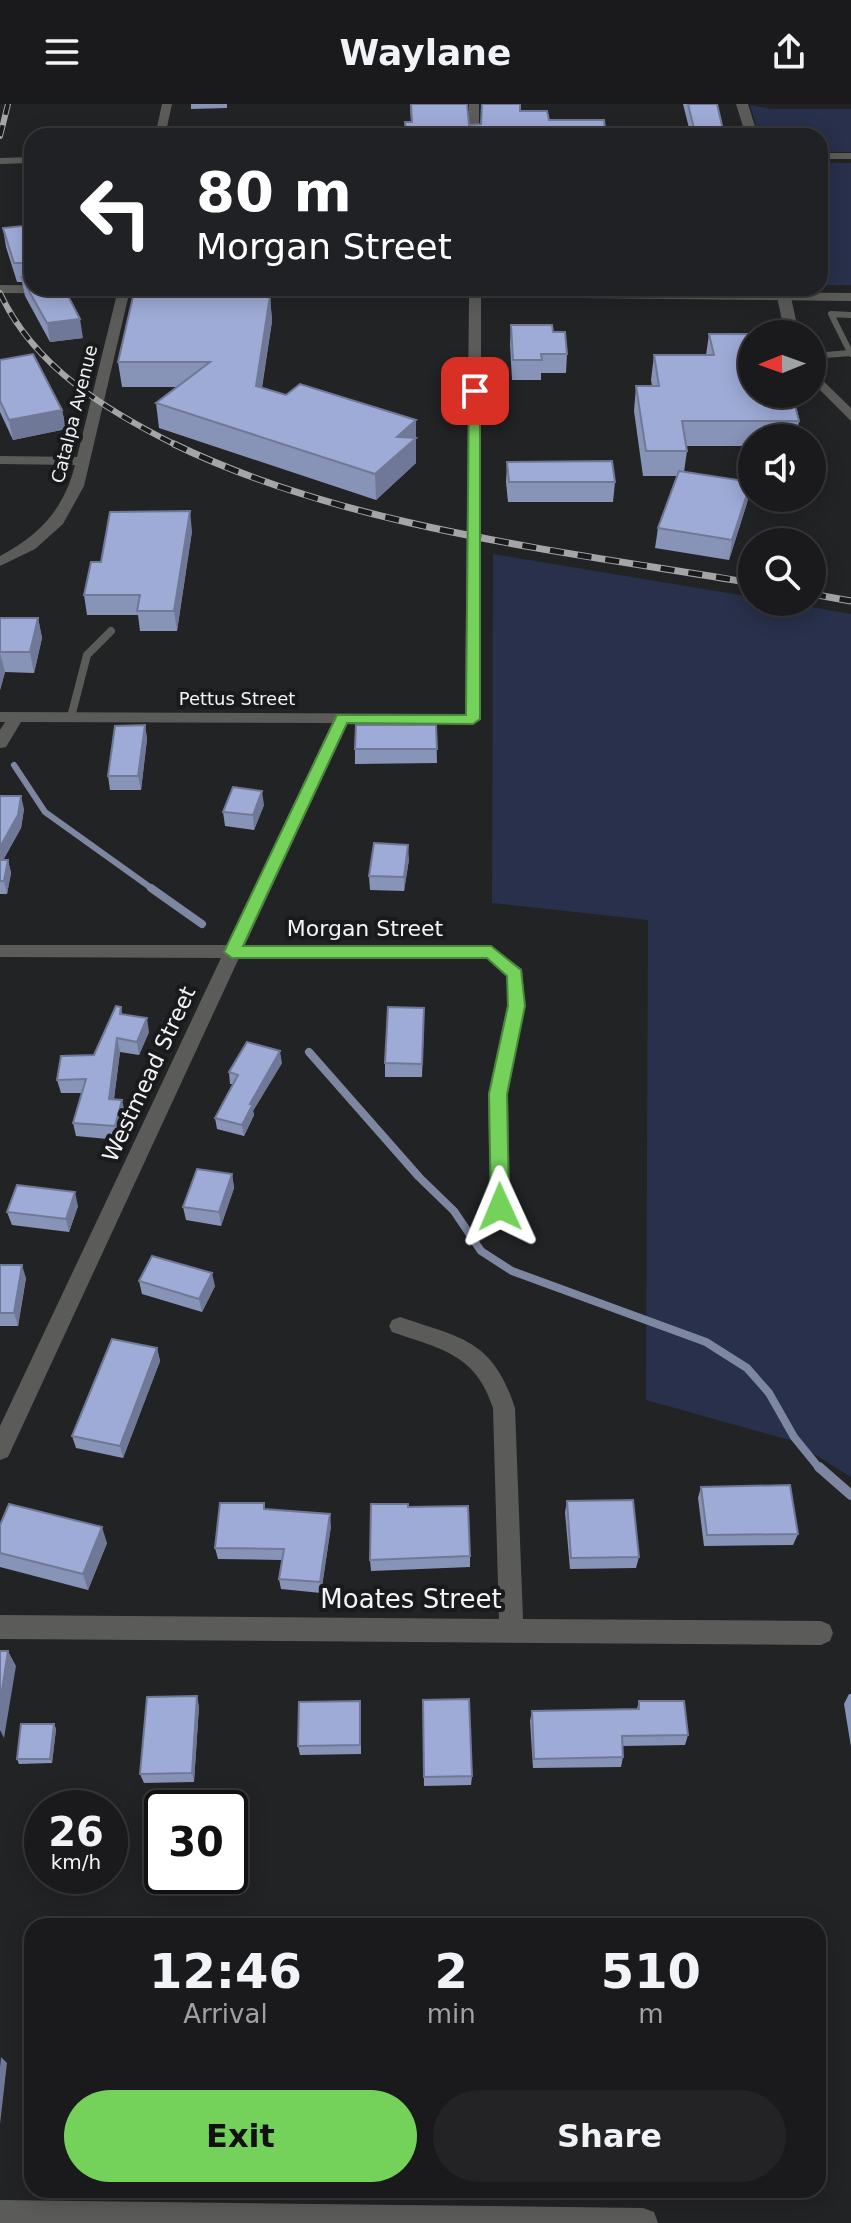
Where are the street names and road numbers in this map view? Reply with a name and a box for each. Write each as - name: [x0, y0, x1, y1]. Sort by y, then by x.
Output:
- street label: Catalpa Avenue: [47, 343, 101, 485]
- street label: Pettus Street: [179, 688, 295, 709]
- street label: Morgan Street: [287, 916, 444, 941]
- street label: Westmead Street: [97, 982, 201, 1166]
- street label: Moates Street: [320, 1584, 502, 1614]

